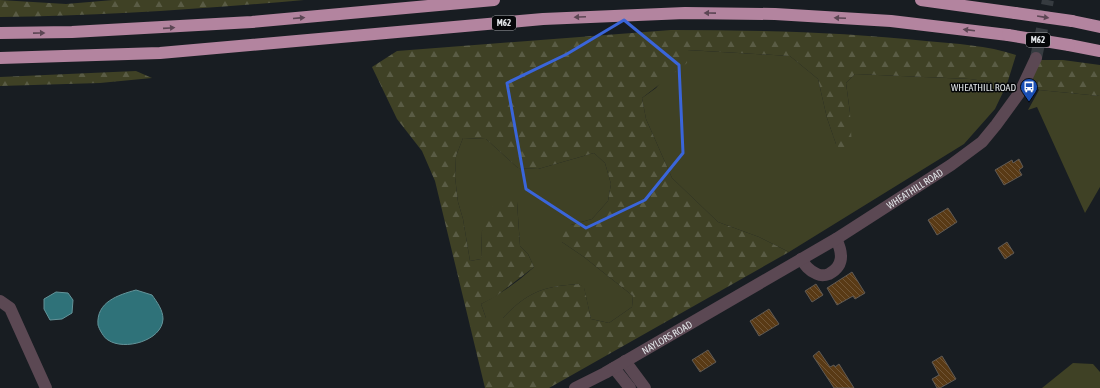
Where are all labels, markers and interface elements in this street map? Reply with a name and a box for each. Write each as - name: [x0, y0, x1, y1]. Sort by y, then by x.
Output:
- one-way arrow: [704, 10, 716, 17]
- one-way arrow: [574, 13, 586, 20]
- one-way arrow: [1037, 14, 1049, 20]
- one-way arrow: [292, 15, 305, 21]
- one-way arrow: [833, 15, 846, 21]
- road number: M62: [492, 16, 516, 30]
- one-way arrow: [163, 24, 175, 31]
- one-way arrow: [963, 27, 975, 33]
- one-way arrow: [33, 30, 46, 36]
- road number: M62: [1026, 33, 1050, 47]
- bus stop icon: WHEATHILL ROAD: [1019, 77, 1039, 102]
- place label: WHEATHILL ROAD: [951, 82, 1016, 93]
- street label: WHEATHILL ROAD: [884, 166, 945, 211]
- street label: NAYLORS ROAD: [640, 318, 694, 356]

